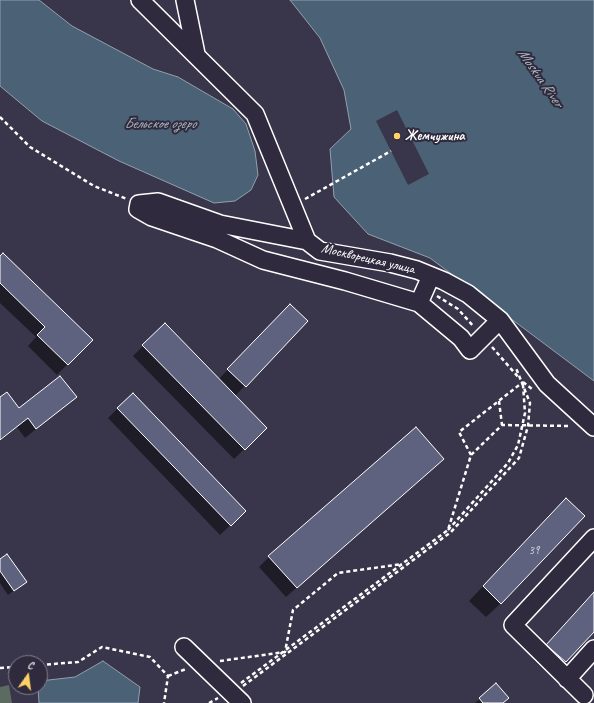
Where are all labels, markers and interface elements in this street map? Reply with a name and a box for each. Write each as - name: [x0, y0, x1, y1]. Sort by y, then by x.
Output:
- water label: Moskva River: [513, 45, 567, 111]
- water label: Бельское озеро: [124, 115, 196, 133]
- place label: Жемчужина: [405, 128, 464, 144]
- marker: Жемчужина: [392, 131, 402, 141]
- street label: Москворецкая улица: [320, 240, 416, 278]
- house number: 39: [529, 544, 539, 558]
- north arrow: [8, 655, 48, 695]
- text: С: [26, 657, 35, 672]

